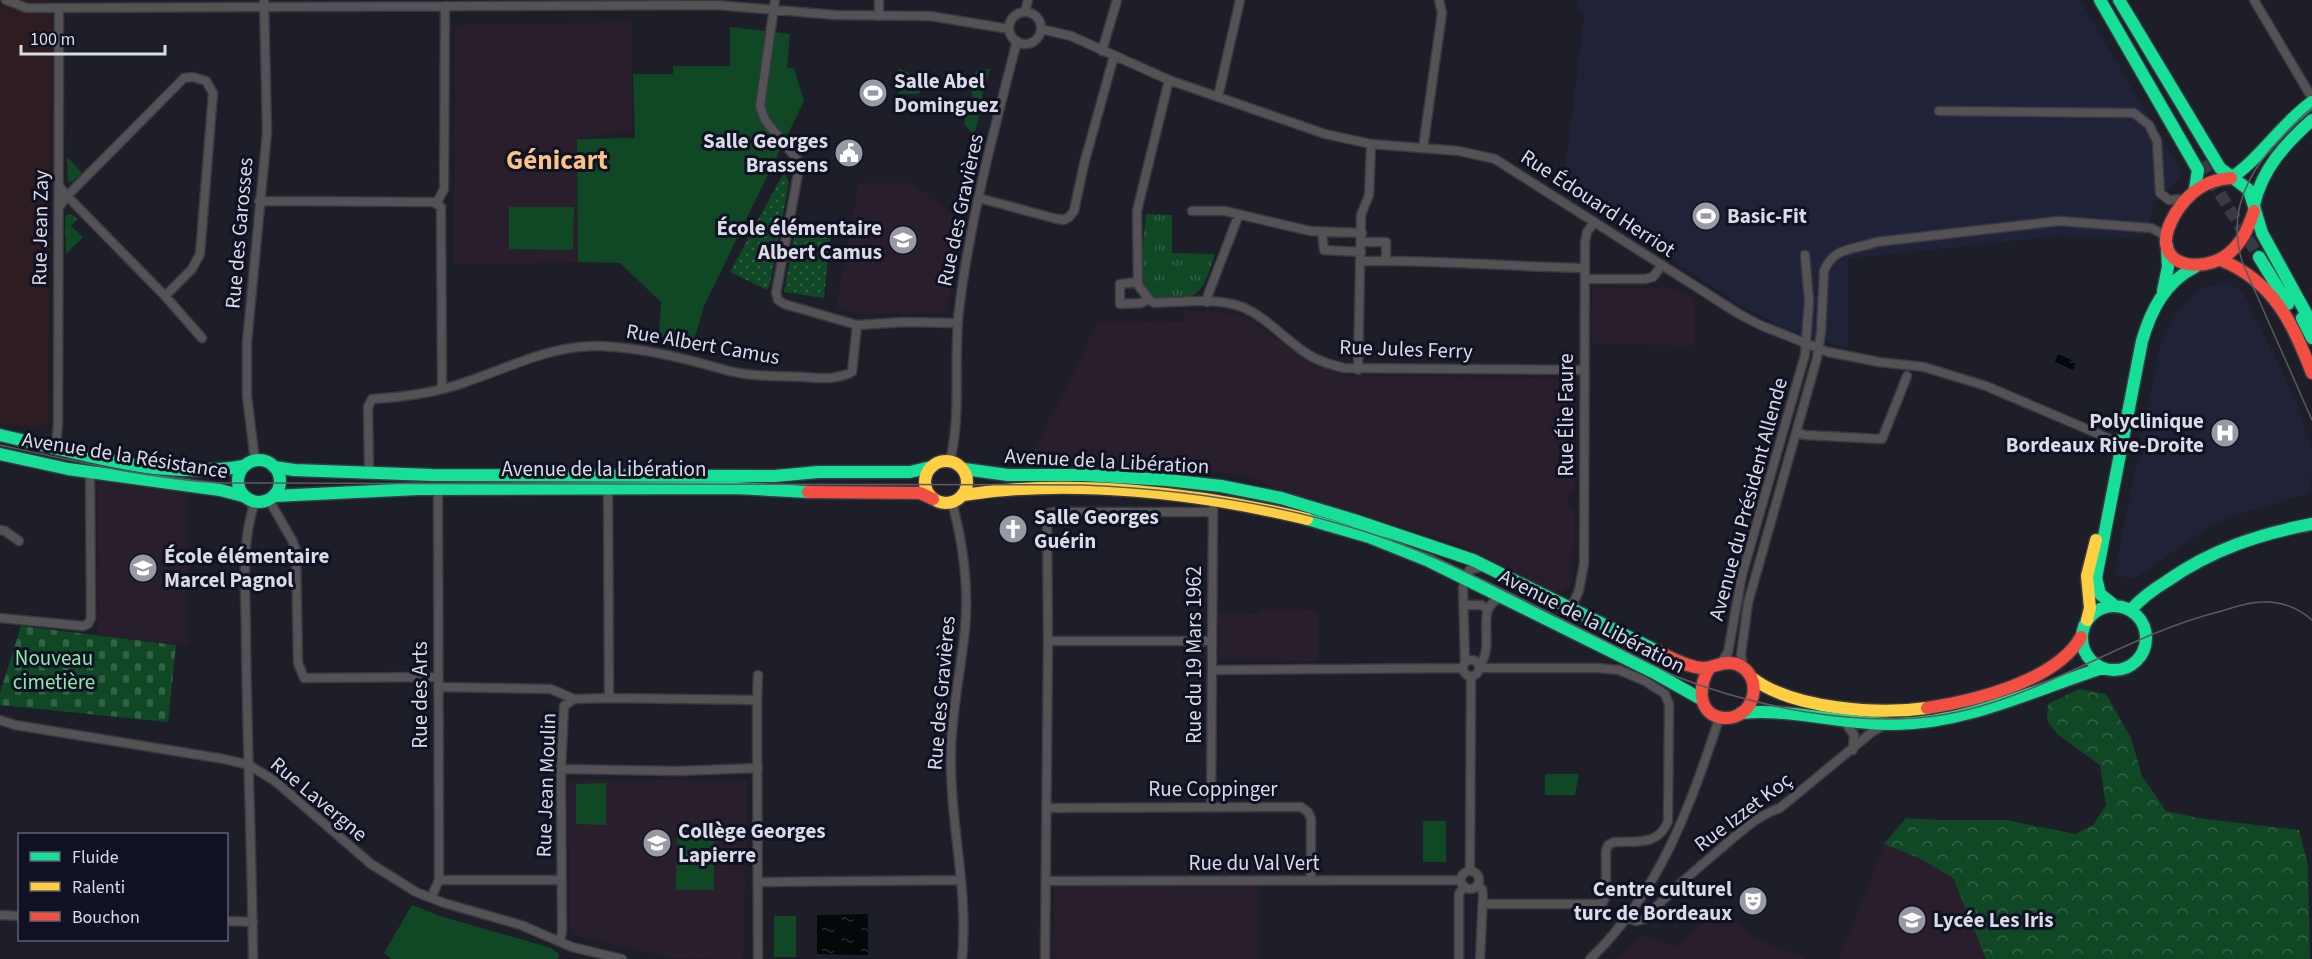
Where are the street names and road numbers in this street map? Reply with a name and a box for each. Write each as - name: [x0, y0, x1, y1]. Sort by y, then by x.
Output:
- street label: Rue des Gravières: [929, 131, 991, 289]
- street label: Rue Édouard Herriot: [1515, 142, 1681, 264]
- street label: Rue des Garosses: [217, 156, 261, 310]
- street label: Rue Jean Zay: [24, 170, 56, 286]
- street label: Rue Albert Camus: [624, 316, 782, 372]
- street label: Rue Jules Ferry: [1339, 332, 1474, 366]
- street label: Rue Élie Faure: [1551, 353, 1581, 477]
- street label: Avenue du Président Allende: [1701, 374, 1795, 624]
- street label: Avenue de la Résistance: [20, 424, 230, 486]
- street label: Avenue de la Libération: [1004, 441, 1210, 481]
- street label: Avenue de la Libération: [502, 454, 706, 484]
- street label: Avenue de la Libération: [1494, 561, 1690, 681]
- street label: Rue du 19 Mars 1962: [1179, 566, 1209, 744]
- street label: Rue des Gravières: [919, 614, 963, 772]
- street label: Rue des Arts: [405, 641, 435, 749]
- street label: Rue Jean Moulin: [528, 712, 564, 858]
- street label: Rue Lavergne: [264, 749, 374, 849]
- street label: Rue Izzet Koç: [1688, 765, 1799, 859]
- street label: Rue Coppinger: [1148, 774, 1278, 804]
- street label: Rue du Val Vert: [1188, 848, 1320, 878]

